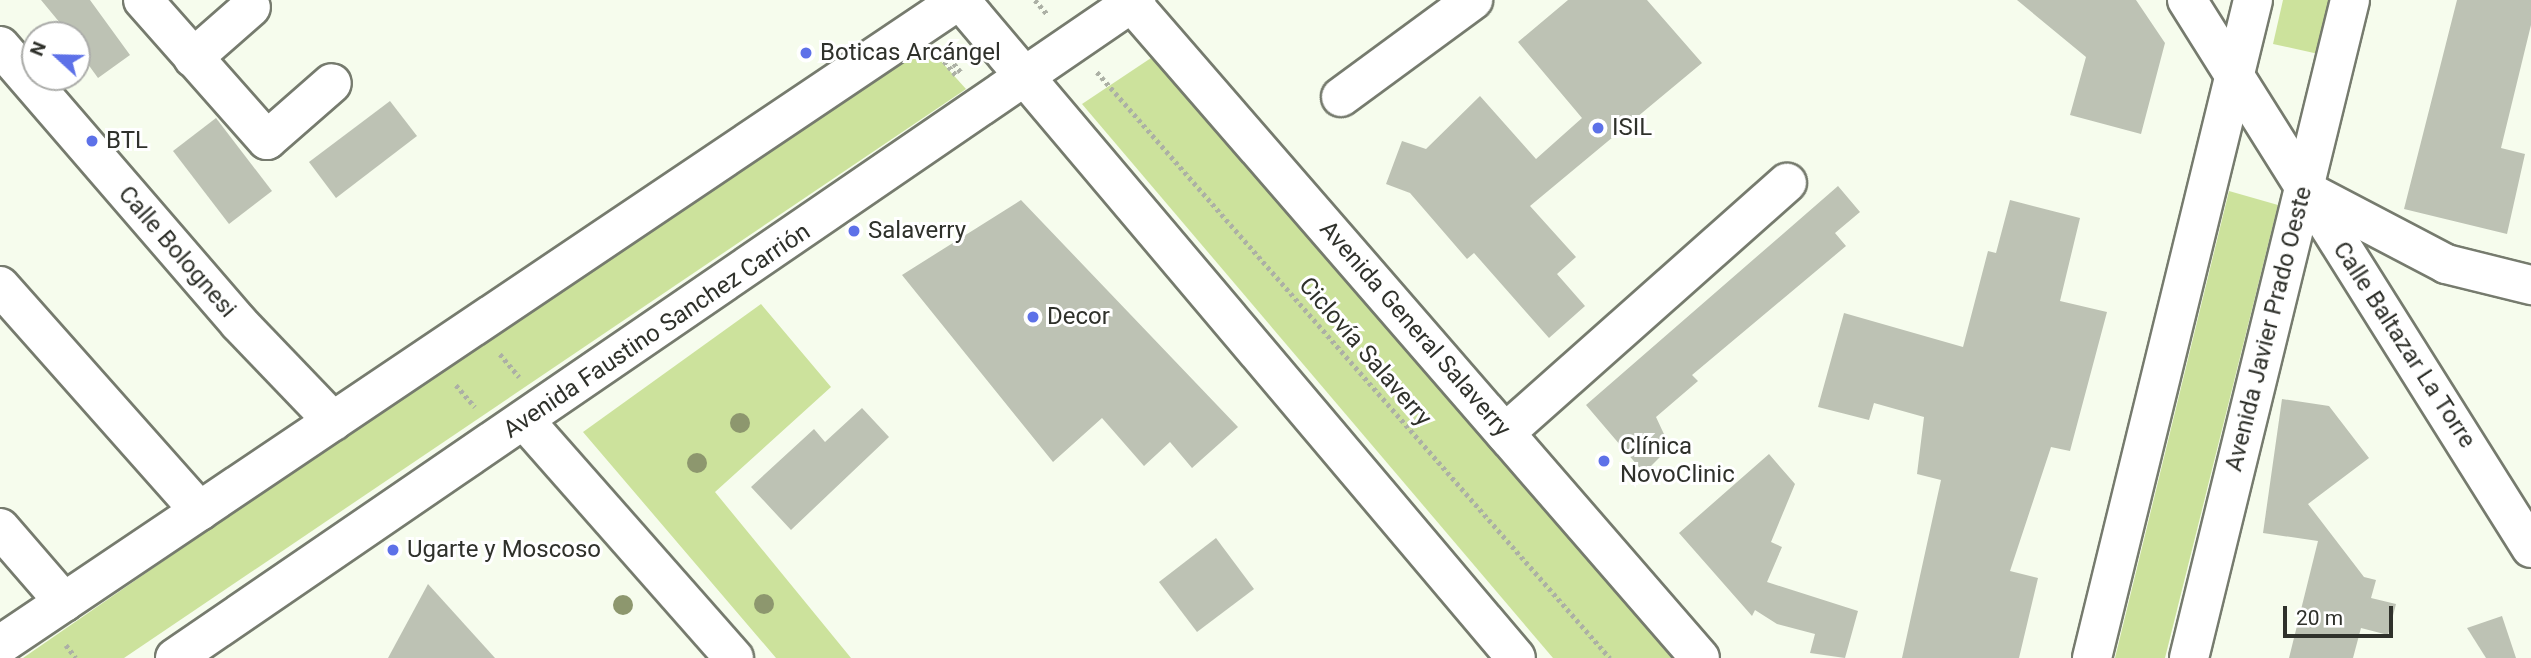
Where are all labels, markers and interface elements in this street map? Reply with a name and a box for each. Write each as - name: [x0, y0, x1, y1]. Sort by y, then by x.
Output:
- north arrow: [21, 21, 91, 91]
- text: N: [25, 38, 51, 59]
- place label: Boticas Arcángel: [820, 39, 1001, 67]
- marker: Boticas Arcángel: [798, 45, 814, 61]
- place label: ISIL: [1612, 114, 1652, 142]
- marker: ISIL: [1590, 120, 1606, 136]
- place label: BTL: [106, 127, 148, 155]
- marker: BTL: [84, 133, 100, 149]
- street label: Calle Bolognesi: [112, 180, 242, 324]
- street label: Avenida Javier Prado Oeste: [2220, 184, 2318, 474]
- street label: Avenida General Salaverry: [1313, 215, 1517, 443]
- street label: Avenida Faustino Sanchez Carrión: [498, 217, 816, 445]
- place label: Salaverry: [868, 217, 966, 245]
- marker: Salaverry: [846, 223, 862, 239]
- street label: Calle Baltazar La Torre: [2326, 236, 2482, 454]
- street label: Ciclovía Salaverry: [1292, 272, 1438, 432]
- place label: Decor: [1047, 303, 1110, 331]
- marker: Decor: [1025, 309, 1041, 325]
- place label: Clínica NovoClinic: [1620, 433, 1735, 489]
- marker: Clínica NovoClinic: [1594, 451, 1614, 471]
- place label: Ugarte y Moscoso: [407, 536, 601, 564]
- marker: Ugarte y Moscoso: [385, 542, 401, 558]
- scale bar: [2286, 592, 2396, 636]
- text: 20 m: [2296, 606, 2343, 630]

